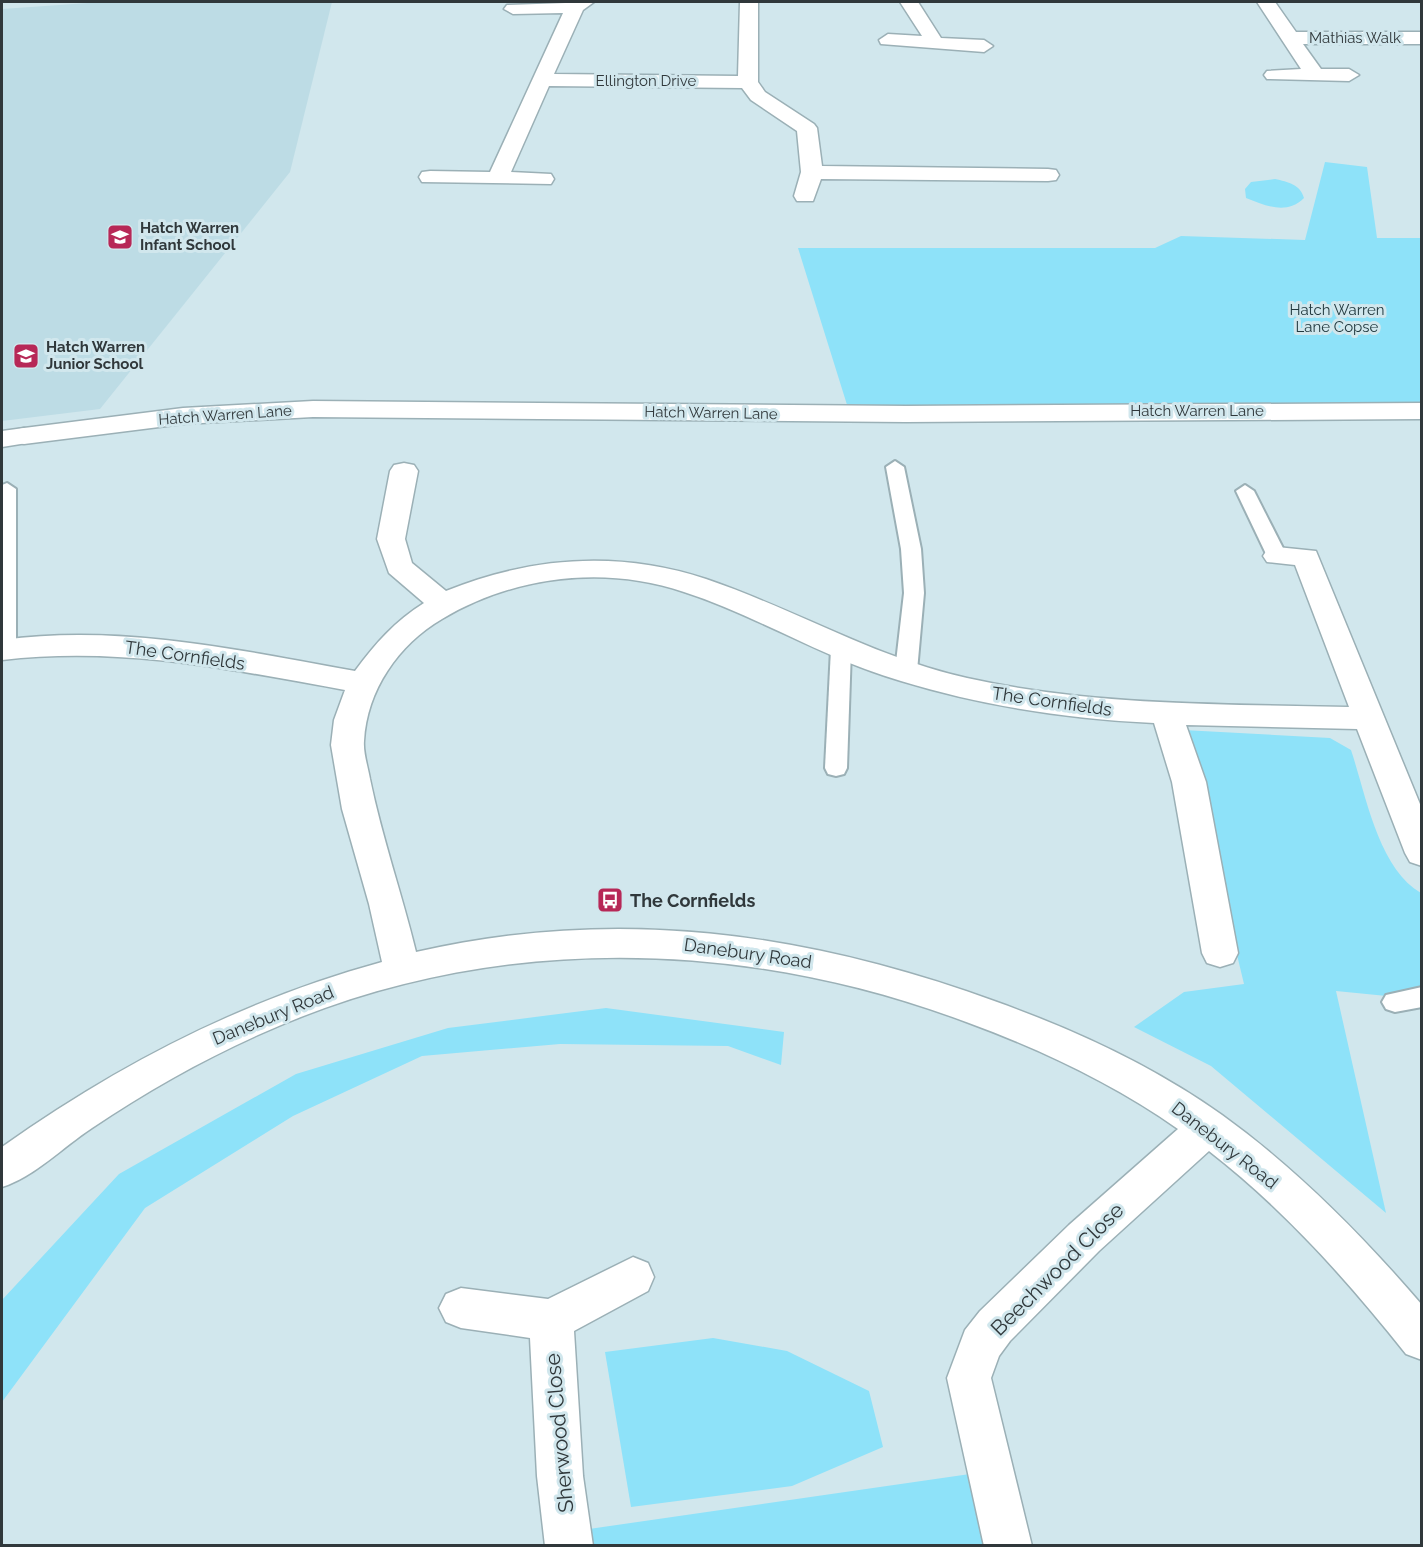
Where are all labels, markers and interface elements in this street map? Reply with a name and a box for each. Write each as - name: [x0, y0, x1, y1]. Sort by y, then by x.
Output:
- street label: Mathias Walk: [1309, 29, 1401, 47]
- street label: Ellington Drive: [596, 72, 697, 90]
- place label: Hatch Warren Infant School: [140, 219, 239, 254]
- school or university icon: Hatch Warren Infant School: [105, 222, 135, 252]
- park label: Hatch Warren Lane Copse: [1289, 301, 1385, 336]
- place label: Hatch Warren Junior School: [46, 338, 145, 373]
- school or university icon: Hatch Warren Junior School: [11, 341, 41, 371]
- street label: Hatch Warren Lane: [158, 401, 292, 429]
- street label: Hatch Warren Lane: [1130, 402, 1264, 420]
- street label: Hatch Warren Lane: [644, 403, 778, 423]
- street label: The Cornfields: [124, 636, 247, 674]
- street label: The Cornfields: [991, 682, 1114, 720]
- bus stop icon: The Cornfields: [595, 885, 625, 915]
- place label: The Cornfields: [630, 890, 755, 911]
- street label: Danebury Road: [683, 934, 813, 972]
- street label: Danebury Road: [209, 981, 337, 1049]
- street label: Danebury Road: [1168, 1097, 1282, 1193]
- street label: Beechwood Close: [985, 1197, 1129, 1341]
- street label: Sherwood Close: [540, 1352, 578, 1514]

